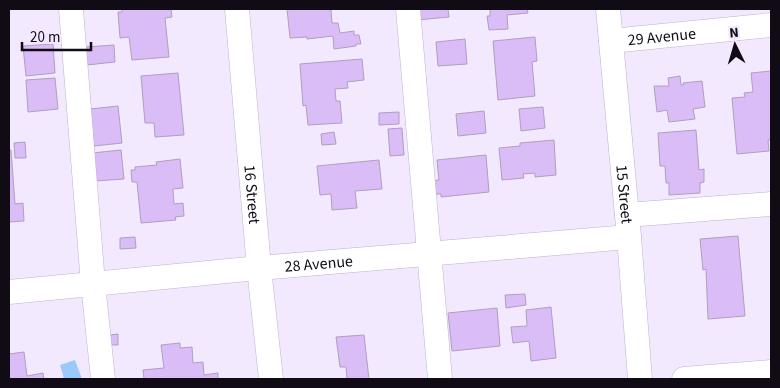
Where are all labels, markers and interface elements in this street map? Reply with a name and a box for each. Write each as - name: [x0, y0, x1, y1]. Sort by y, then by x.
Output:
- scale bar: [22, 20, 91, 52]
- north arrow: [710, 20, 760, 70]
- street label: 29 Avenue: [627, 23, 697, 51]
- text: N: [728, 23, 739, 43]
- text: 20 m: [30, 27, 60, 48]
- street label: 16 Street: [238, 164, 265, 225]
- street label: 15 Street: [610, 164, 638, 225]
- street label: 28 Avenue: [284, 250, 354, 278]

